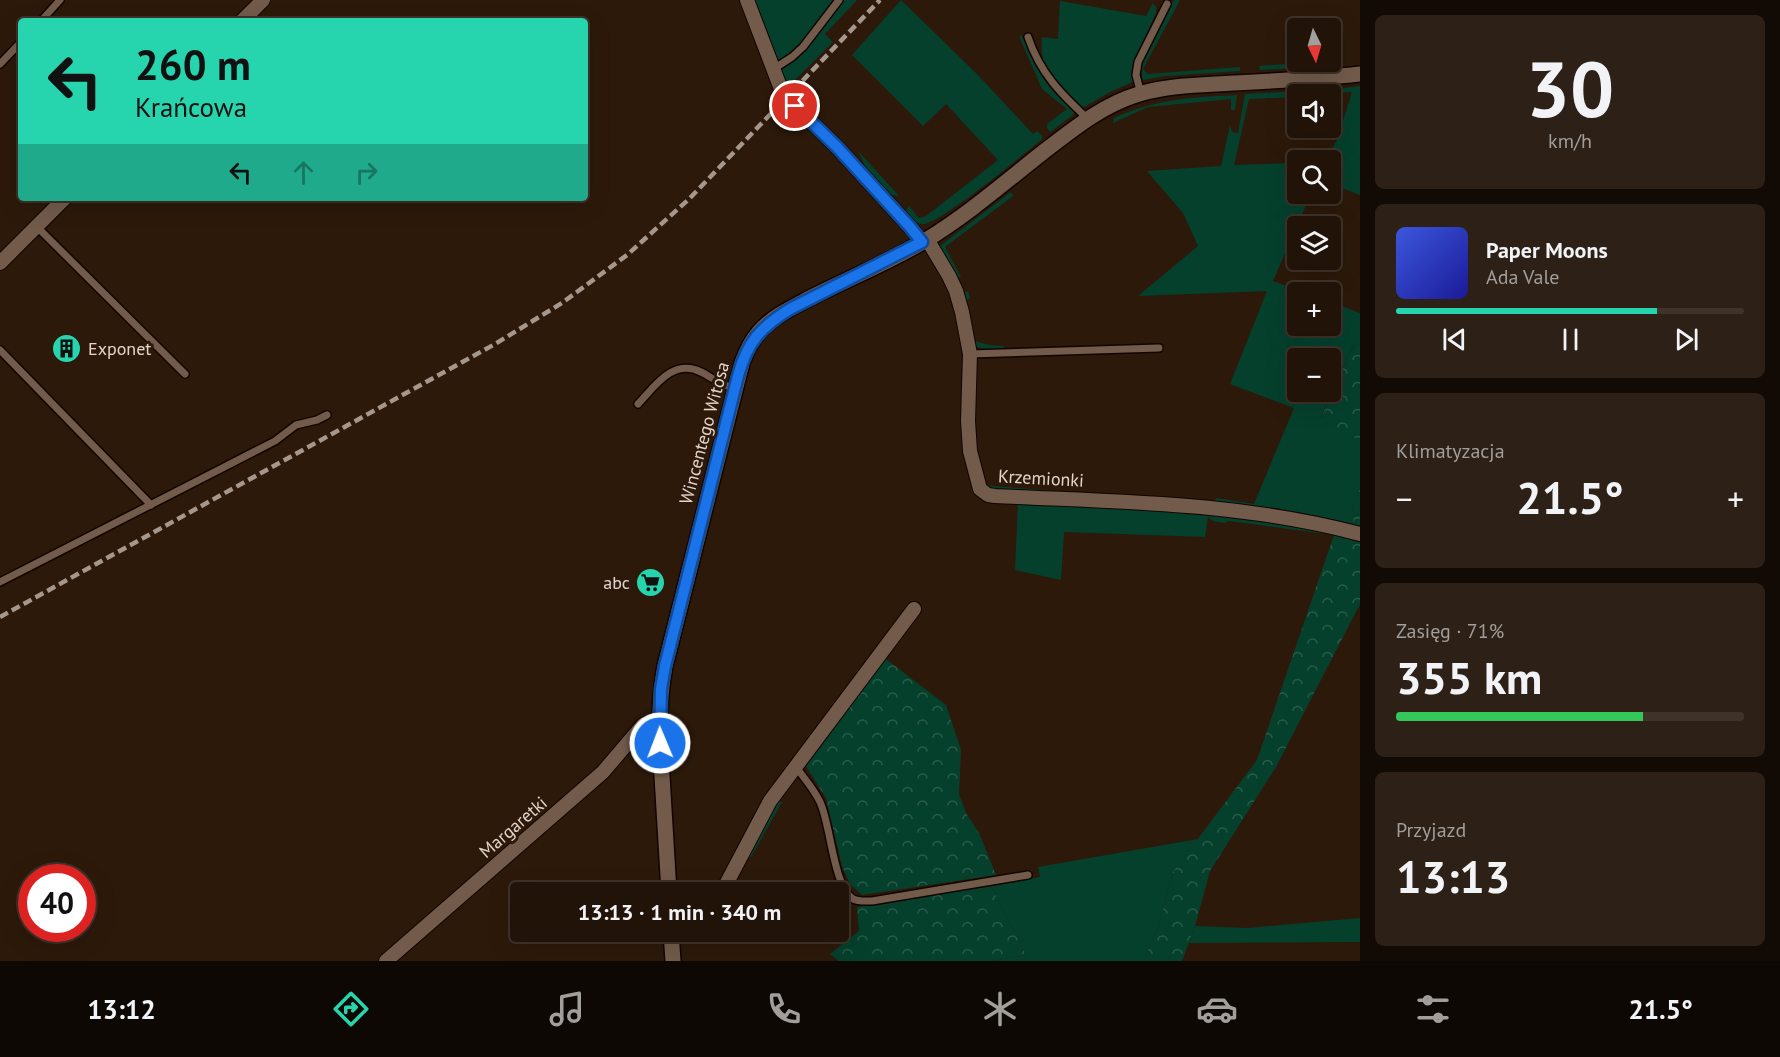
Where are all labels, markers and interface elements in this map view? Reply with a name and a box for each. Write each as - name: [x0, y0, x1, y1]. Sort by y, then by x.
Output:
- north arrow: [1287, 18, 1341, 72]
- map controls: [1287, 18, 1341, 402]
- text: 260 m: [135, 37, 251, 92]
- text: 30: [1526, 38, 1614, 139]
- icon: left: [36, 42, 114, 120]
- pin: [769, 80, 820, 131]
- button: sound: [1287, 84, 1341, 138]
- icon: arrive: [778, 89, 811, 122]
- text: Krańcowa: [135, 90, 247, 124]
- text: km/h: [1548, 128, 1592, 154]
- button: search: [1287, 150, 1341, 204]
- icon: left: [224, 156, 257, 189]
- icon: ahead: [287, 156, 320, 189]
- icon: right: [350, 156, 383, 189]
- button: layers: [1287, 216, 1341, 270]
- text: Paper Moons: [1486, 236, 1608, 264]
- text: Ada Vale: [1486, 264, 1559, 290]
- button: +: [1287, 282, 1341, 336]
- icon: previous: [1438, 323, 1471, 356]
- icon: pause: [1554, 323, 1587, 356]
- icon: next: [1670, 323, 1703, 356]
- building icon: Exponet: [51, 332, 83, 364]
- place label: Exponet: [88, 337, 151, 360]
- button: −: [1287, 348, 1341, 402]
- street label: Wincentego Witosa: [674, 359, 734, 507]
- text: Klimatyzacja: [1396, 438, 1505, 464]
- street label: Krzemionki: [998, 464, 1084, 492]
- text: 21.5°: [1516, 468, 1624, 526]
- text: −: [1396, 477, 1413, 520]
- text: +: [1727, 477, 1744, 520]
- supermarket icon: abc: [635, 566, 667, 598]
- place label: abc: [603, 571, 630, 594]
- text: Zasięg · 71%: [1396, 618, 1504, 644]
- text: 355 km: [1396, 648, 1542, 706]
- position arrow: [628, 711, 692, 775]
- street label: Margaretki: [474, 791, 552, 863]
- text: Przyjazd: [1396, 817, 1466, 843]
- text: 13:13: [1396, 847, 1510, 905]
- speed limit sign: 40: [18, 864, 96, 942]
- text: 13:13 · 1 min · 340 m: [578, 898, 781, 926]
- icon: directions: [330, 988, 372, 1030]
- icon: music: [546, 988, 588, 1030]
- icon: phone: [763, 988, 805, 1030]
- icon: climate: [979, 988, 1021, 1030]
- icon: car: [1196, 988, 1238, 1030]
- icon: filters: [1412, 988, 1454, 1030]
- text: 13:12: [87, 992, 156, 1026]
- text: 21.5°: [1628, 992, 1693, 1026]

